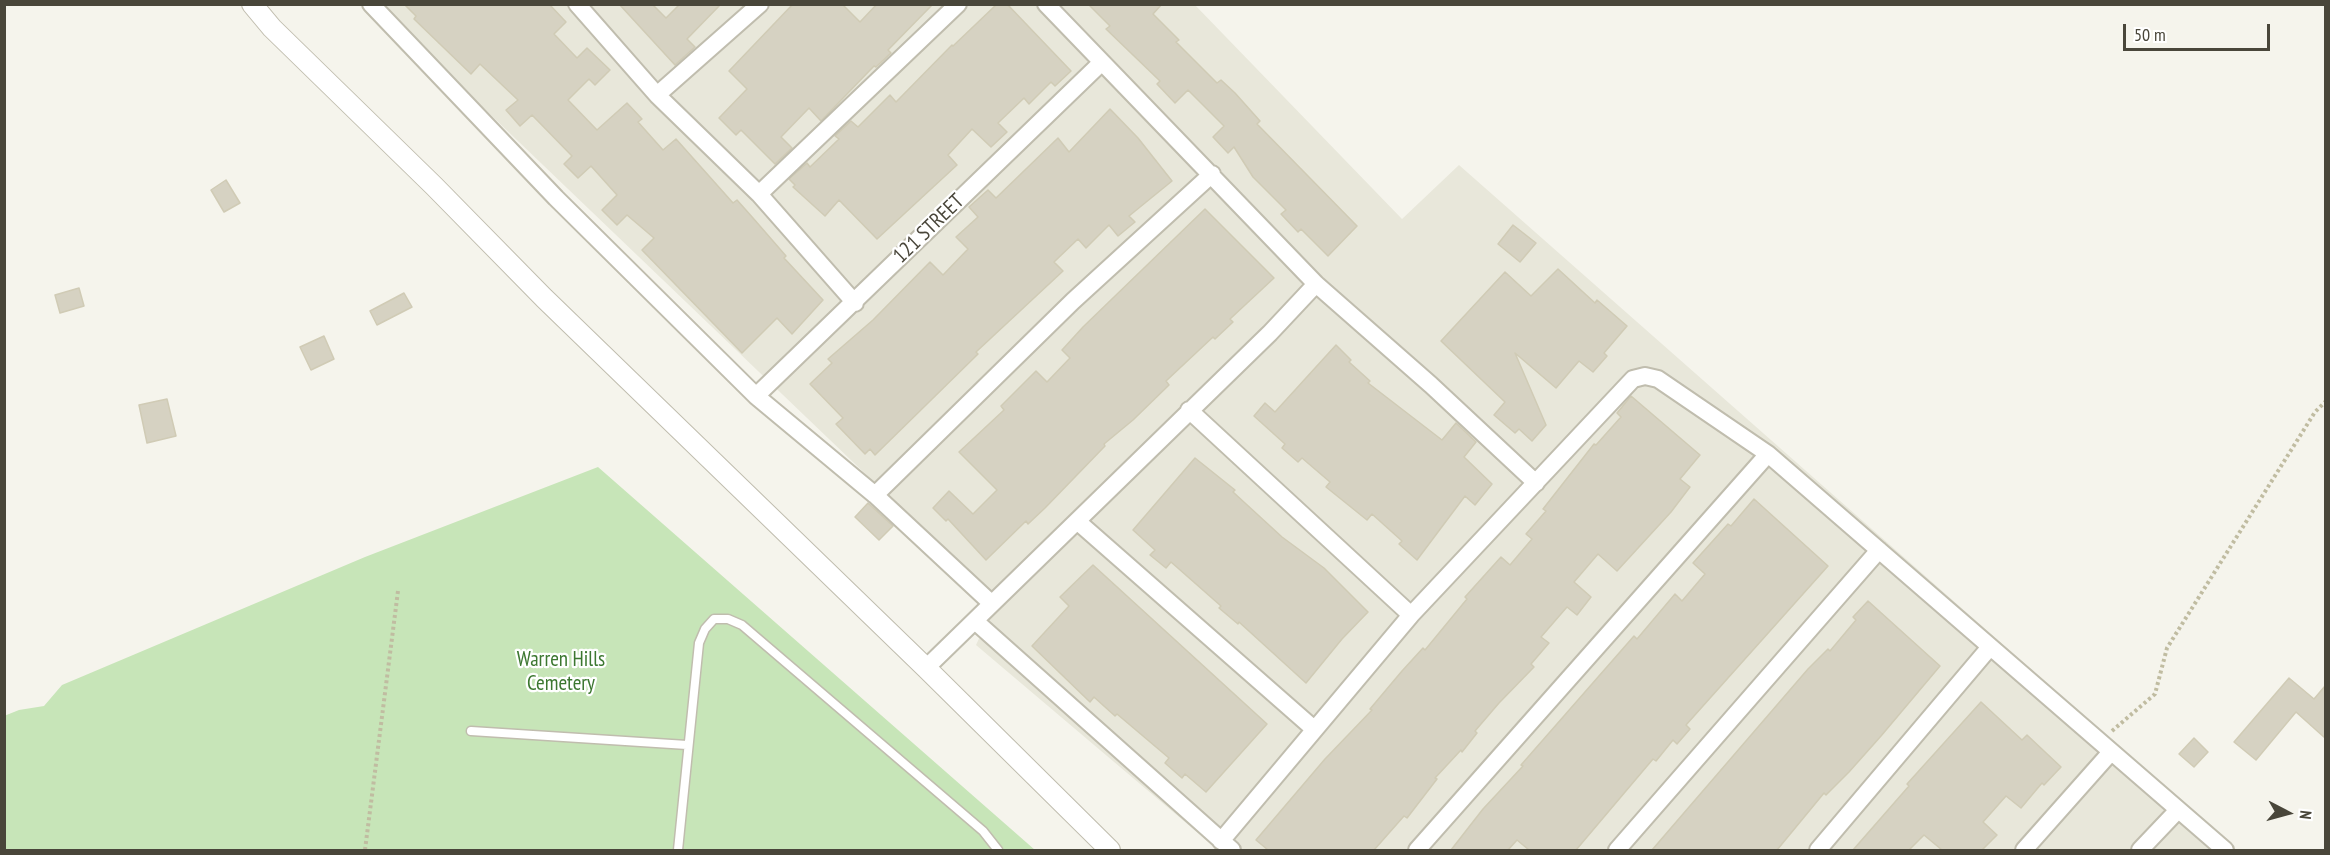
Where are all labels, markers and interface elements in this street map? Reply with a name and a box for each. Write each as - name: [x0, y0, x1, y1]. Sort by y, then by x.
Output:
- scale bar: [2126, 12, 2273, 50]
- text: 50 m: [2134, 23, 2166, 46]
- street label: 121 STREET: [888, 189, 970, 269]
- park label: Warren Hills Cemetery: [517, 647, 605, 697]
- north arrow: [2258, 783, 2318, 843]
- text: N: [2296, 810, 2316, 820]

